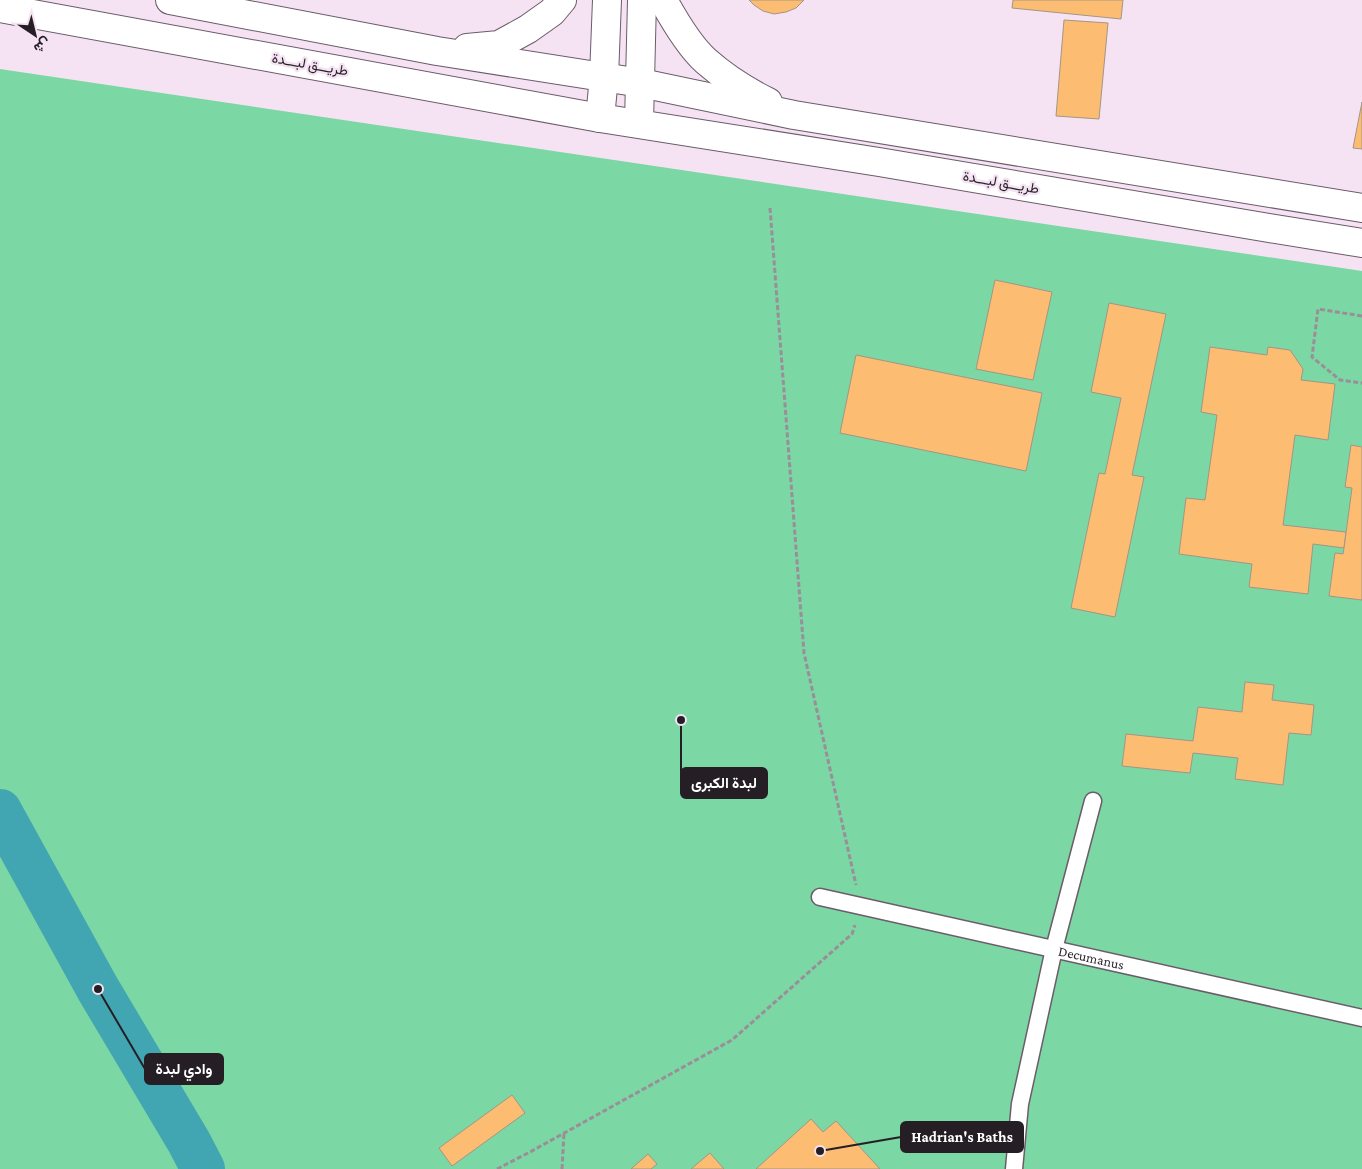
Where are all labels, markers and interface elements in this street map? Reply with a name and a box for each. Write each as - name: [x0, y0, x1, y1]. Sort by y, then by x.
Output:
- north arrow: [10, 10, 60, 60]
- text: ش: [30, 33, 54, 57]
- street label: طريـــق لبـــدة: [270, 49, 349, 80]
- street label: طريـــق لبـــدة: [961, 167, 1040, 198]
- callout: لبدة الكبرى: [681, 768, 767, 798]
- text: لبدة الكبرى: [691, 775, 757, 792]
- street label: Decumanus: [1057, 942, 1126, 973]
- callout: وادي لبدة: [145, 1054, 223, 1084]
- text: وادي لبدة: [155, 1061, 213, 1082]
- callout: Hadrian's Baths: [901, 1122, 1023, 1152]
- text: Hadrian's Baths: [911, 1129, 1013, 1145]

